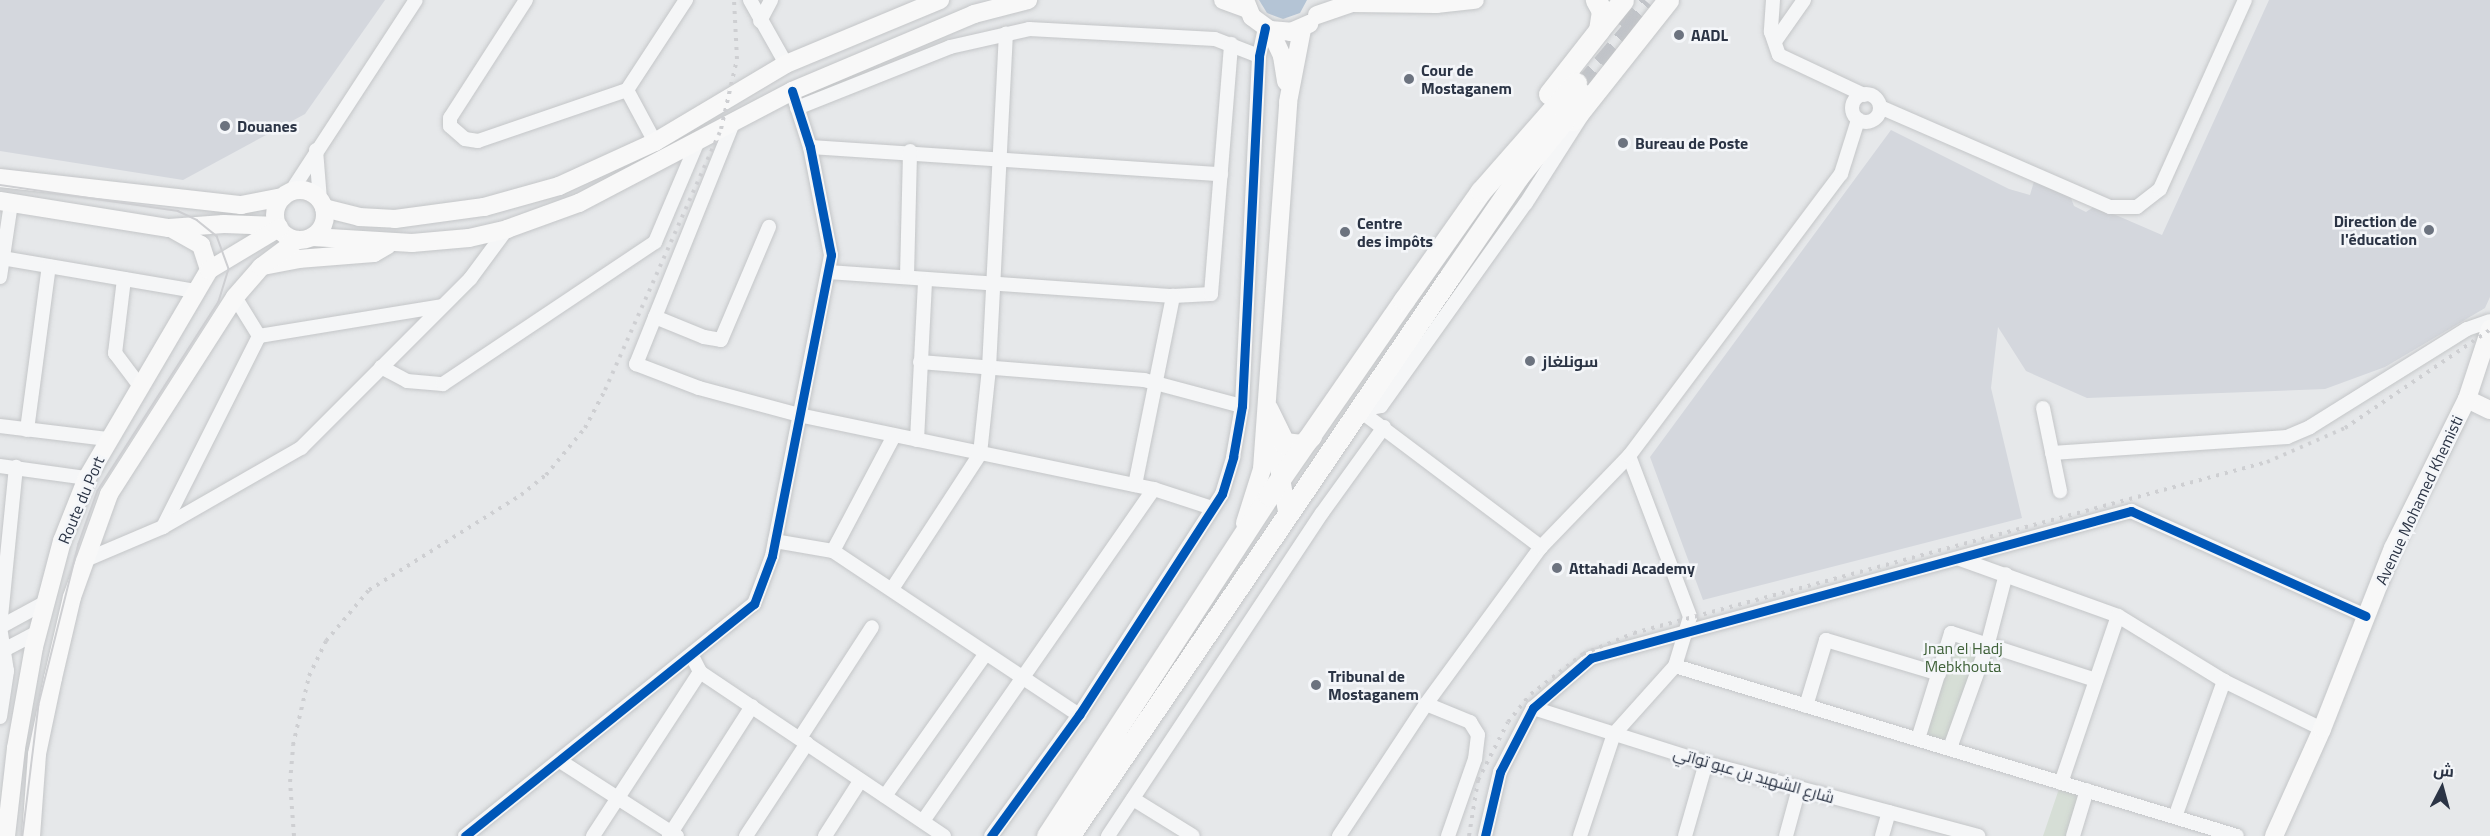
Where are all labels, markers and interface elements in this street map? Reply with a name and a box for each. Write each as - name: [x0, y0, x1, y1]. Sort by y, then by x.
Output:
- place label: AADL: [1691, 25, 1728, 45]
- marker: AADL: [1672, 28, 1686, 42]
- place label: Cour de Mostaganem: [1421, 60, 1512, 98]
- marker: Cour de Mostaganem: [1402, 72, 1416, 86]
- place label: Douanes: [237, 116, 297, 136]
- marker: Douanes: [218, 119, 232, 133]
- place label: Bureau de Poste: [1635, 133, 1748, 153]
- marker: Bureau de Poste: [1616, 136, 1630, 150]
- place label: Direction de l'éducation: [2334, 211, 2417, 249]
- place label: Centre des impôts: [1357, 213, 1433, 251]
- marker: Direction de l'éducation: [2422, 223, 2436, 237]
- marker: Centre des impôts: [1338, 225, 1352, 239]
- place label: سونلغاز: [1542, 351, 1598, 371]
- marker: سونلغاز: [1523, 354, 1537, 368]
- street label: Avenue Mohamed Khemisti: [2371, 412, 2467, 588]
- street label: Route du Port: [54, 453, 108, 547]
- place label: Attahadi Academy: [1569, 558, 1695, 578]
- marker: Attahadi Academy: [1550, 561, 1564, 575]
- park label: Jnan el Hadj Mebkhouta: [1923, 638, 2003, 676]
- place label: Tribunal de Mostaganem: [1328, 666, 1419, 704]
- marker: Tribunal de Mostaganem: [1309, 678, 1323, 692]
- street label: شارع الشهيد بن عبو تواتي: [1671, 743, 1837, 807]
- text: ش: [2432, 757, 2455, 783]
- north arrow: [2412, 758, 2472, 818]

